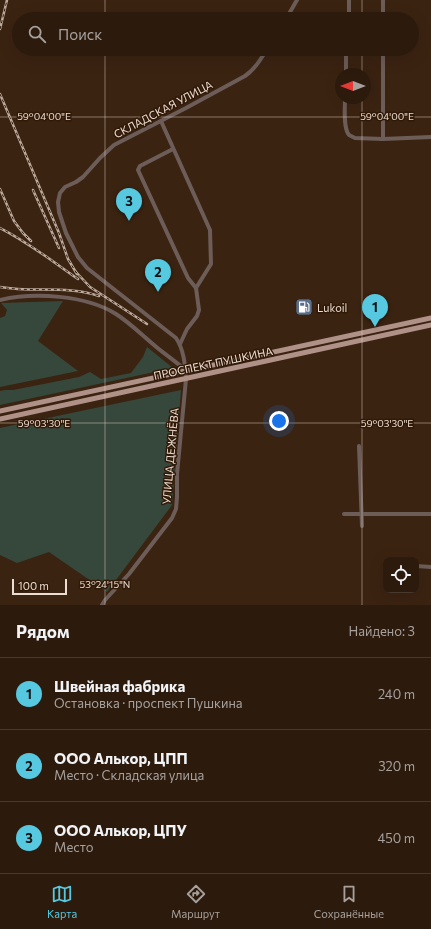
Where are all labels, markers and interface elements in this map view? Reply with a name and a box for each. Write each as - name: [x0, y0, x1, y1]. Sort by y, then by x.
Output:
- search box: [12, 12, 419, 56]
- icon: search: [26, 23, 48, 45]
- text: Поиск: [58, 25, 102, 43]
- north arrow: [335, 68, 371, 104]
- street label: СКЛАДСКАЯ УЛИЦА: [111, 77, 215, 141]
- text: 59°04'00"E: [17, 110, 71, 122]
- text: 59°04'00"E: [360, 110, 414, 122]
- pin: 3: [116, 188, 142, 221]
- pin: 2: [145, 259, 171, 292]
- pin: 1: [362, 294, 388, 327]
- fuel station icon: Lukoil: [294, 297, 314, 317]
- place label: Lukoil: [317, 301, 347, 314]
- street label: ПРОСПЕКТ ПУШКИНА: [152, 344, 274, 382]
- street label: УЛИЦА ДЕЖНЁВА: [158, 407, 181, 505]
- your location: [269, 411, 289, 431]
- text: 59°03'30"E: [18, 417, 70, 429]
- text: 59°03'30"E: [361, 417, 413, 429]
- map controls: [383, 557, 419, 593]
- button: locate: [383, 557, 419, 593]
- scale bar: [12, 577, 67, 596]
- text: 53°24'15"N: [80, 578, 130, 590]
- text: 100 m: [18, 579, 49, 592]
- text: Рядом: [16, 621, 70, 642]
- text: Найдено: 3: [348, 623, 415, 639]
- text: Швейная фабрика: [54, 677, 185, 695]
- text: 1: [26, 686, 32, 702]
- text: 240 m: [378, 686, 415, 702]
- text: Остановка · проспект Пушкина: [54, 695, 243, 711]
- text: ООО Алькор, ЦПП: [54, 749, 188, 767]
- text: 2: [25, 758, 33, 774]
- text: 320 m: [378, 758, 415, 774]
- text: Место · Складская улица: [54, 767, 204, 783]
- text: ООО Алькор, ЦПУ: [54, 821, 187, 839]
- text: 3: [25, 830, 33, 846]
- text: 450 m: [377, 830, 415, 846]
- text: Место: [54, 839, 94, 855]
- tab: Карта: [47, 883, 77, 920]
- tab: Маршрут: [171, 883, 220, 920]
- tab: Сохранённые: [314, 883, 384, 920]

